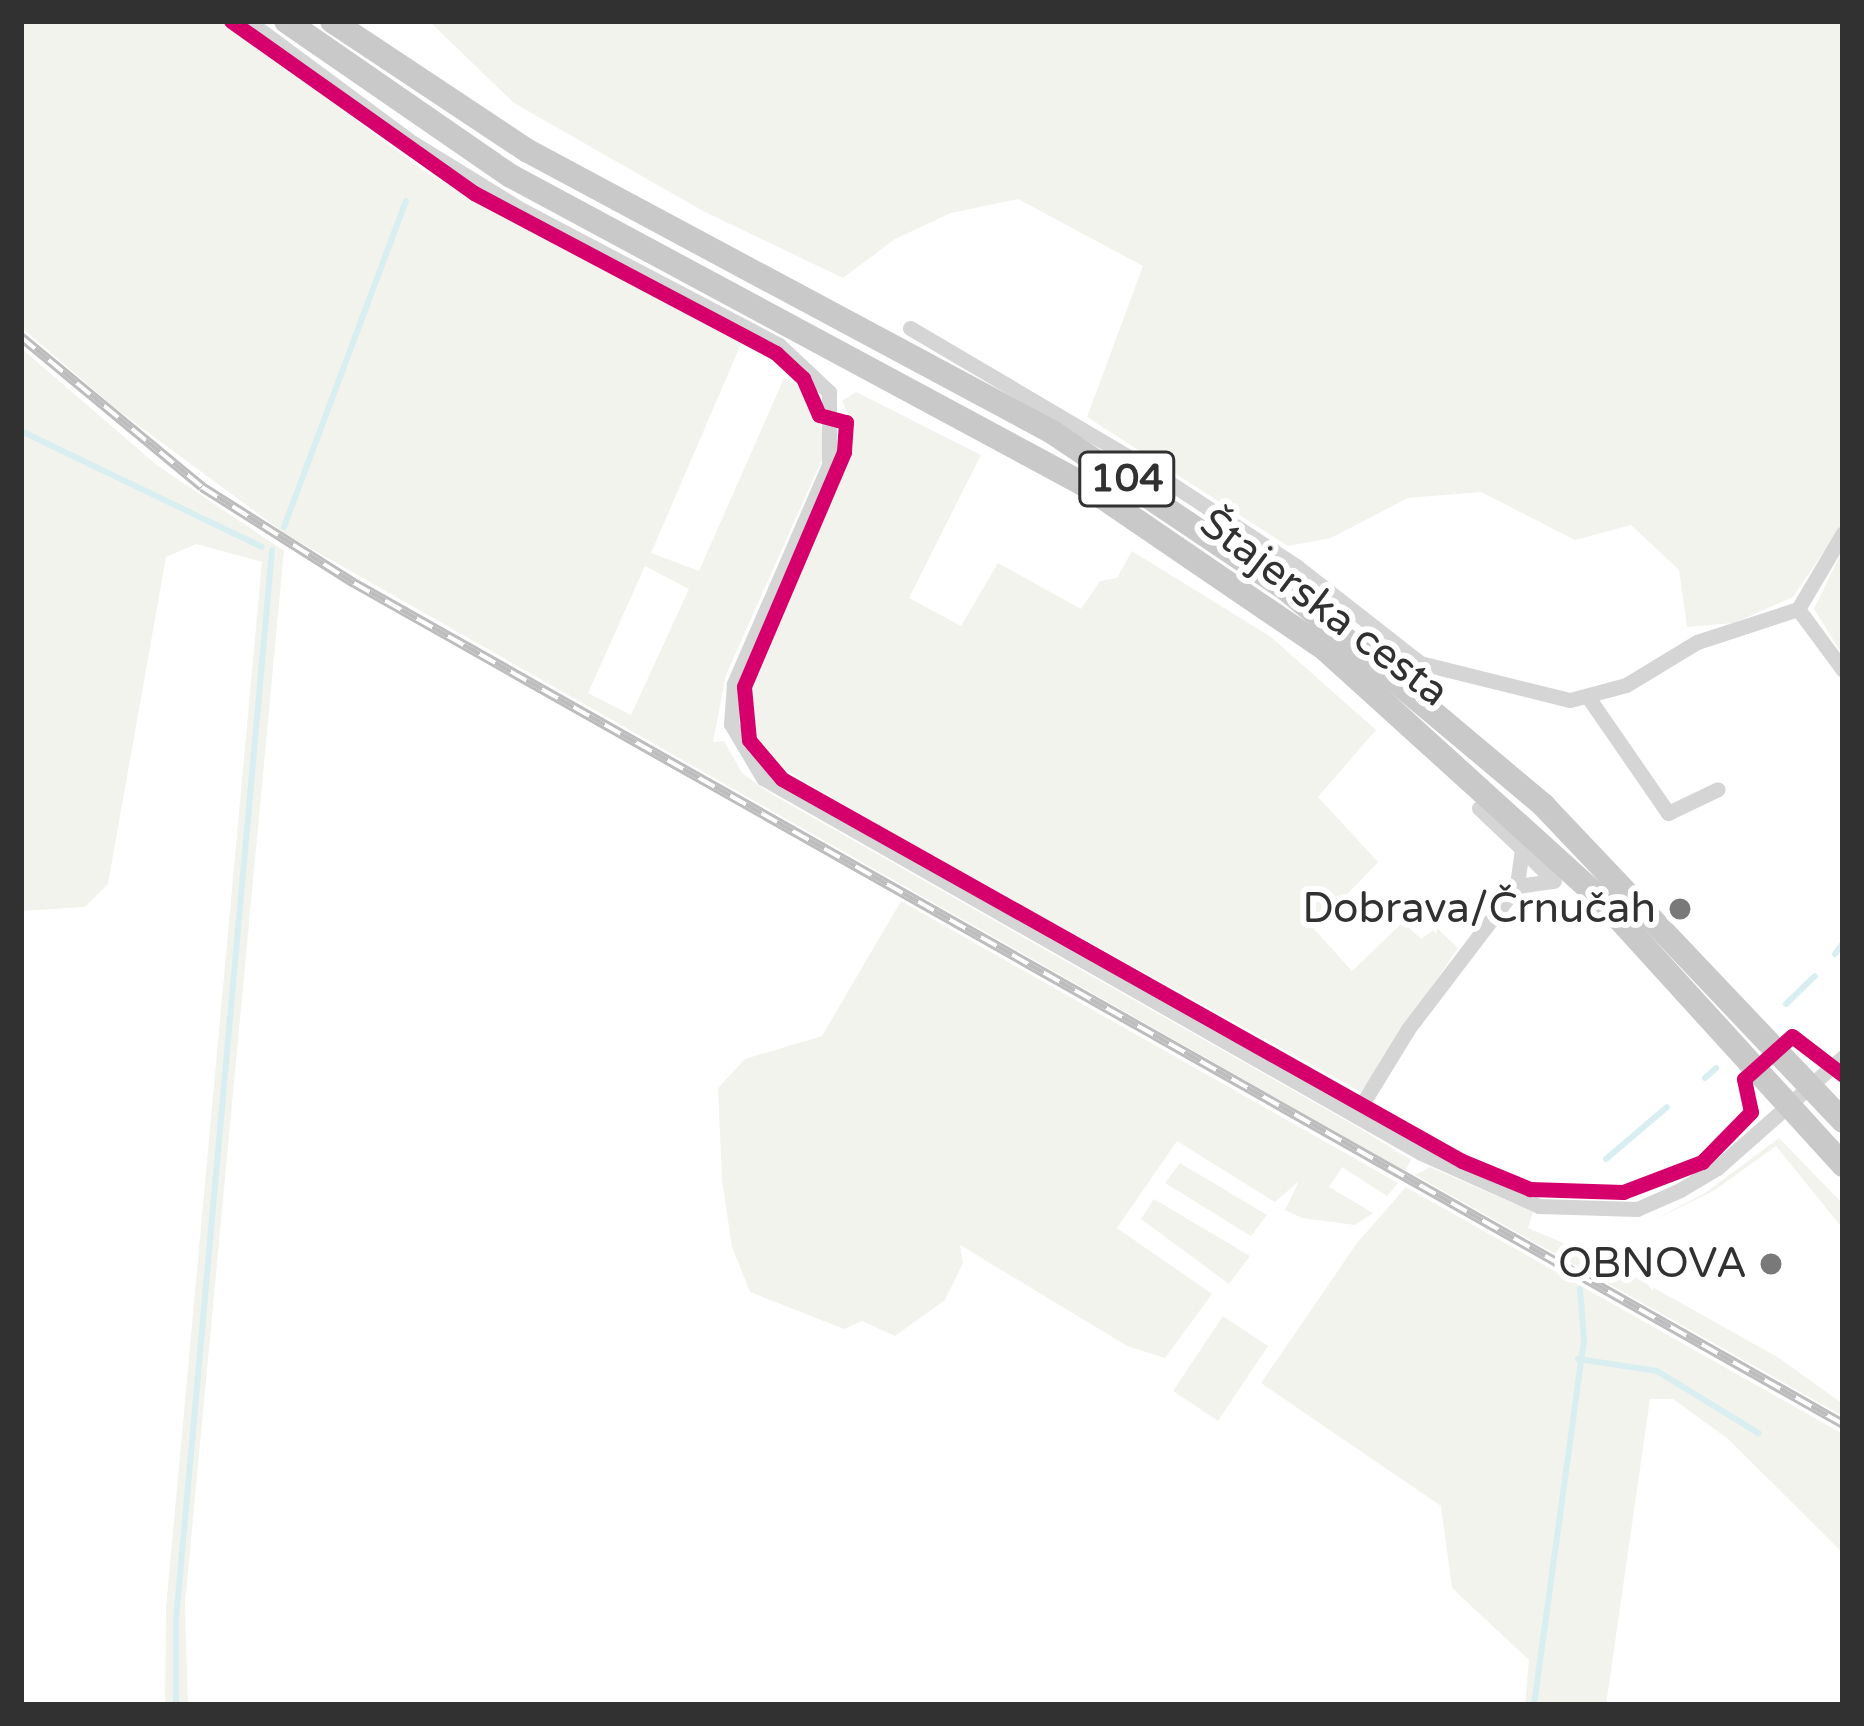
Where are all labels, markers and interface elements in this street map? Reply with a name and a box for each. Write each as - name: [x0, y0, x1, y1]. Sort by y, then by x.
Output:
- road number: 104: [1076, 446, 1178, 512]
- street label: Štajerska cesta: [1190, 498, 1458, 718]
- place label: Dobrava/Črnučah: [1302, 884, 1656, 934]
- marker: Dobrava/Črnučah: [1667, 896, 1693, 922]
- place label: OBNOVA: [1558, 1239, 1747, 1289]
- marker: OBNOVA: [1758, 1251, 1784, 1277]

